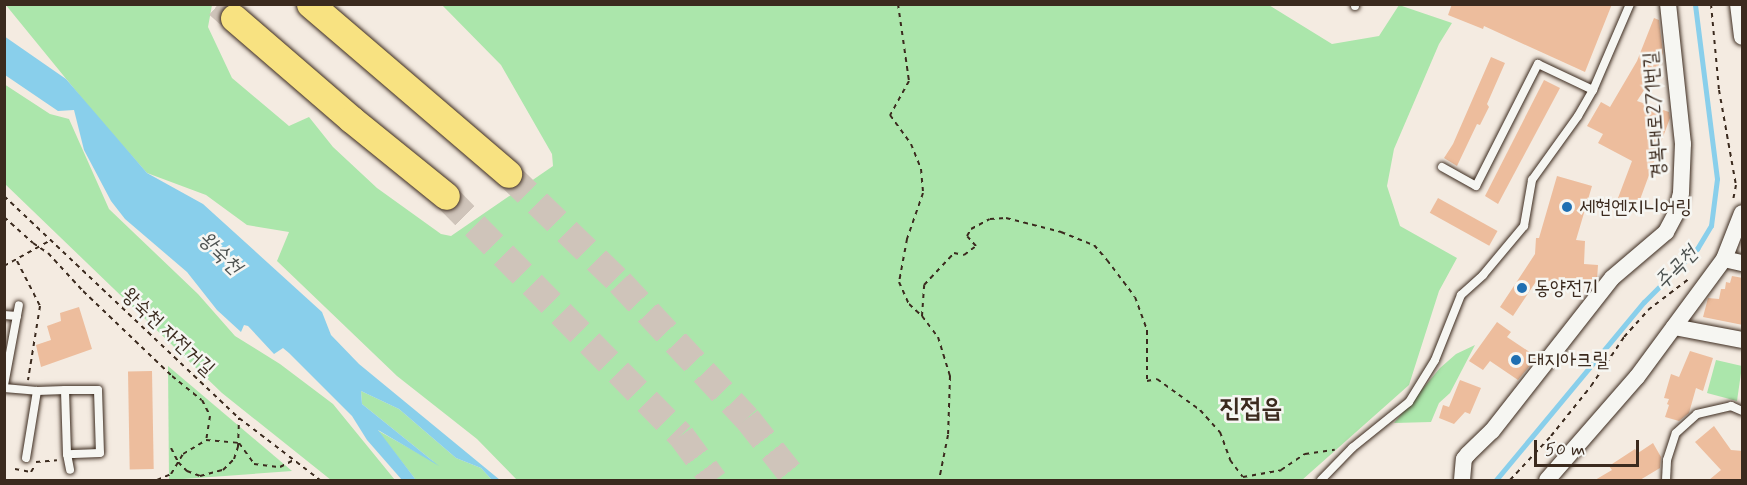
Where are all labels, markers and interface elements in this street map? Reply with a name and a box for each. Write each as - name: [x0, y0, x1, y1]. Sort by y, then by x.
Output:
- street label: 경복대로271번길: [1639, 51, 1671, 179]
- place label: 세현엔지니어링: [1579, 195, 1692, 219]
- marker: 세현엔지니어링: [1560, 200, 1574, 214]
- water label: 왕숙천: [193, 226, 247, 280]
- water label: 주곡천: [1649, 241, 1703, 295]
- place label: 동양전기: [1534, 276, 1598, 300]
- marker: 동양전기: [1515, 281, 1529, 295]
- street label: 왕숙천 자전거길: [117, 283, 219, 381]
- place label: 대지아크릴: [1528, 348, 1608, 372]
- marker: 대지아크릴: [1509, 353, 1523, 367]
- district label: 진접읍: [1220, 394, 1282, 426]
- scale bar: [1537, 428, 1642, 466]
- text: 50 m: [1545, 438, 1585, 462]

